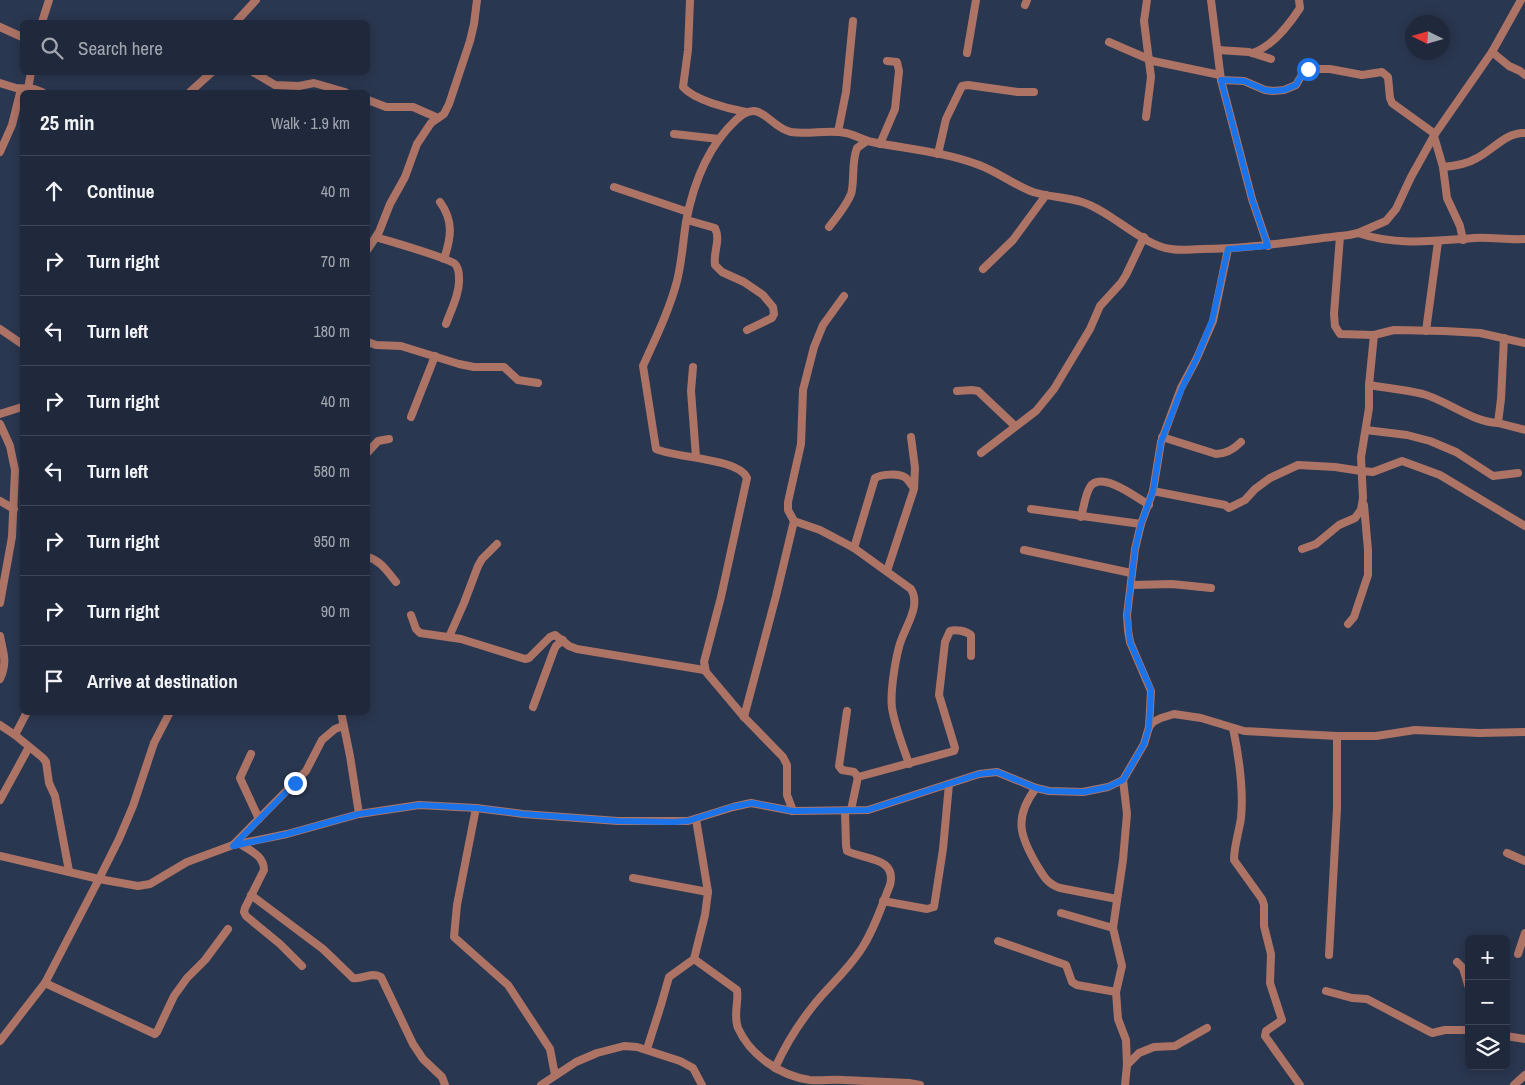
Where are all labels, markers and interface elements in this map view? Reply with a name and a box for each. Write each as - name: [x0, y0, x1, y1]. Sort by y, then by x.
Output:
- north arrow: [1405, 15, 1450, 60]
- search box: [20, 20, 370, 75]
- icon: search: [38, 34, 66, 62]
- text: Search here: [78, 35, 163, 61]
- route start: [1297, 58, 1320, 81]
- text: 25 min: [40, 108, 95, 137]
- text: Walk · 1.9 km: [271, 112, 350, 134]
- icon: ahead: [40, 177, 68, 205]
- text: Continue: [87, 178, 155, 204]
- text: 40 m: [321, 180, 350, 202]
- icon: right: [40, 247, 68, 275]
- text: Turn right: [87, 248, 159, 274]
- text: 70 m: [321, 250, 350, 272]
- icon: left: [40, 317, 68, 345]
- text: Turn left: [87, 318, 148, 344]
- text: 180 m: [314, 320, 350, 342]
- icon: right: [40, 387, 68, 415]
- text: Turn right: [87, 388, 159, 414]
- text: 40 m: [321, 390, 350, 412]
- icon: left: [40, 457, 68, 485]
- text: Turn left: [87, 458, 148, 484]
- text: 580 m: [314, 460, 350, 482]
- icon: right: [40, 527, 68, 555]
- text: Turn right: [87, 528, 159, 554]
- text: 950 m: [314, 530, 350, 552]
- icon: right: [40, 597, 68, 625]
- text: Turn right: [87, 598, 159, 624]
- text: 90 m: [321, 600, 350, 622]
- icon: arrive: [40, 667, 68, 695]
- text: Arrive at destination: [87, 668, 238, 694]
- route end: [284, 772, 307, 795]
- map controls: [1465, 935, 1510, 1070]
- button: +: [1465, 935, 1510, 980]
- button: −: [1465, 980, 1510, 1025]
- button: layers: [1465, 1025, 1510, 1070]

